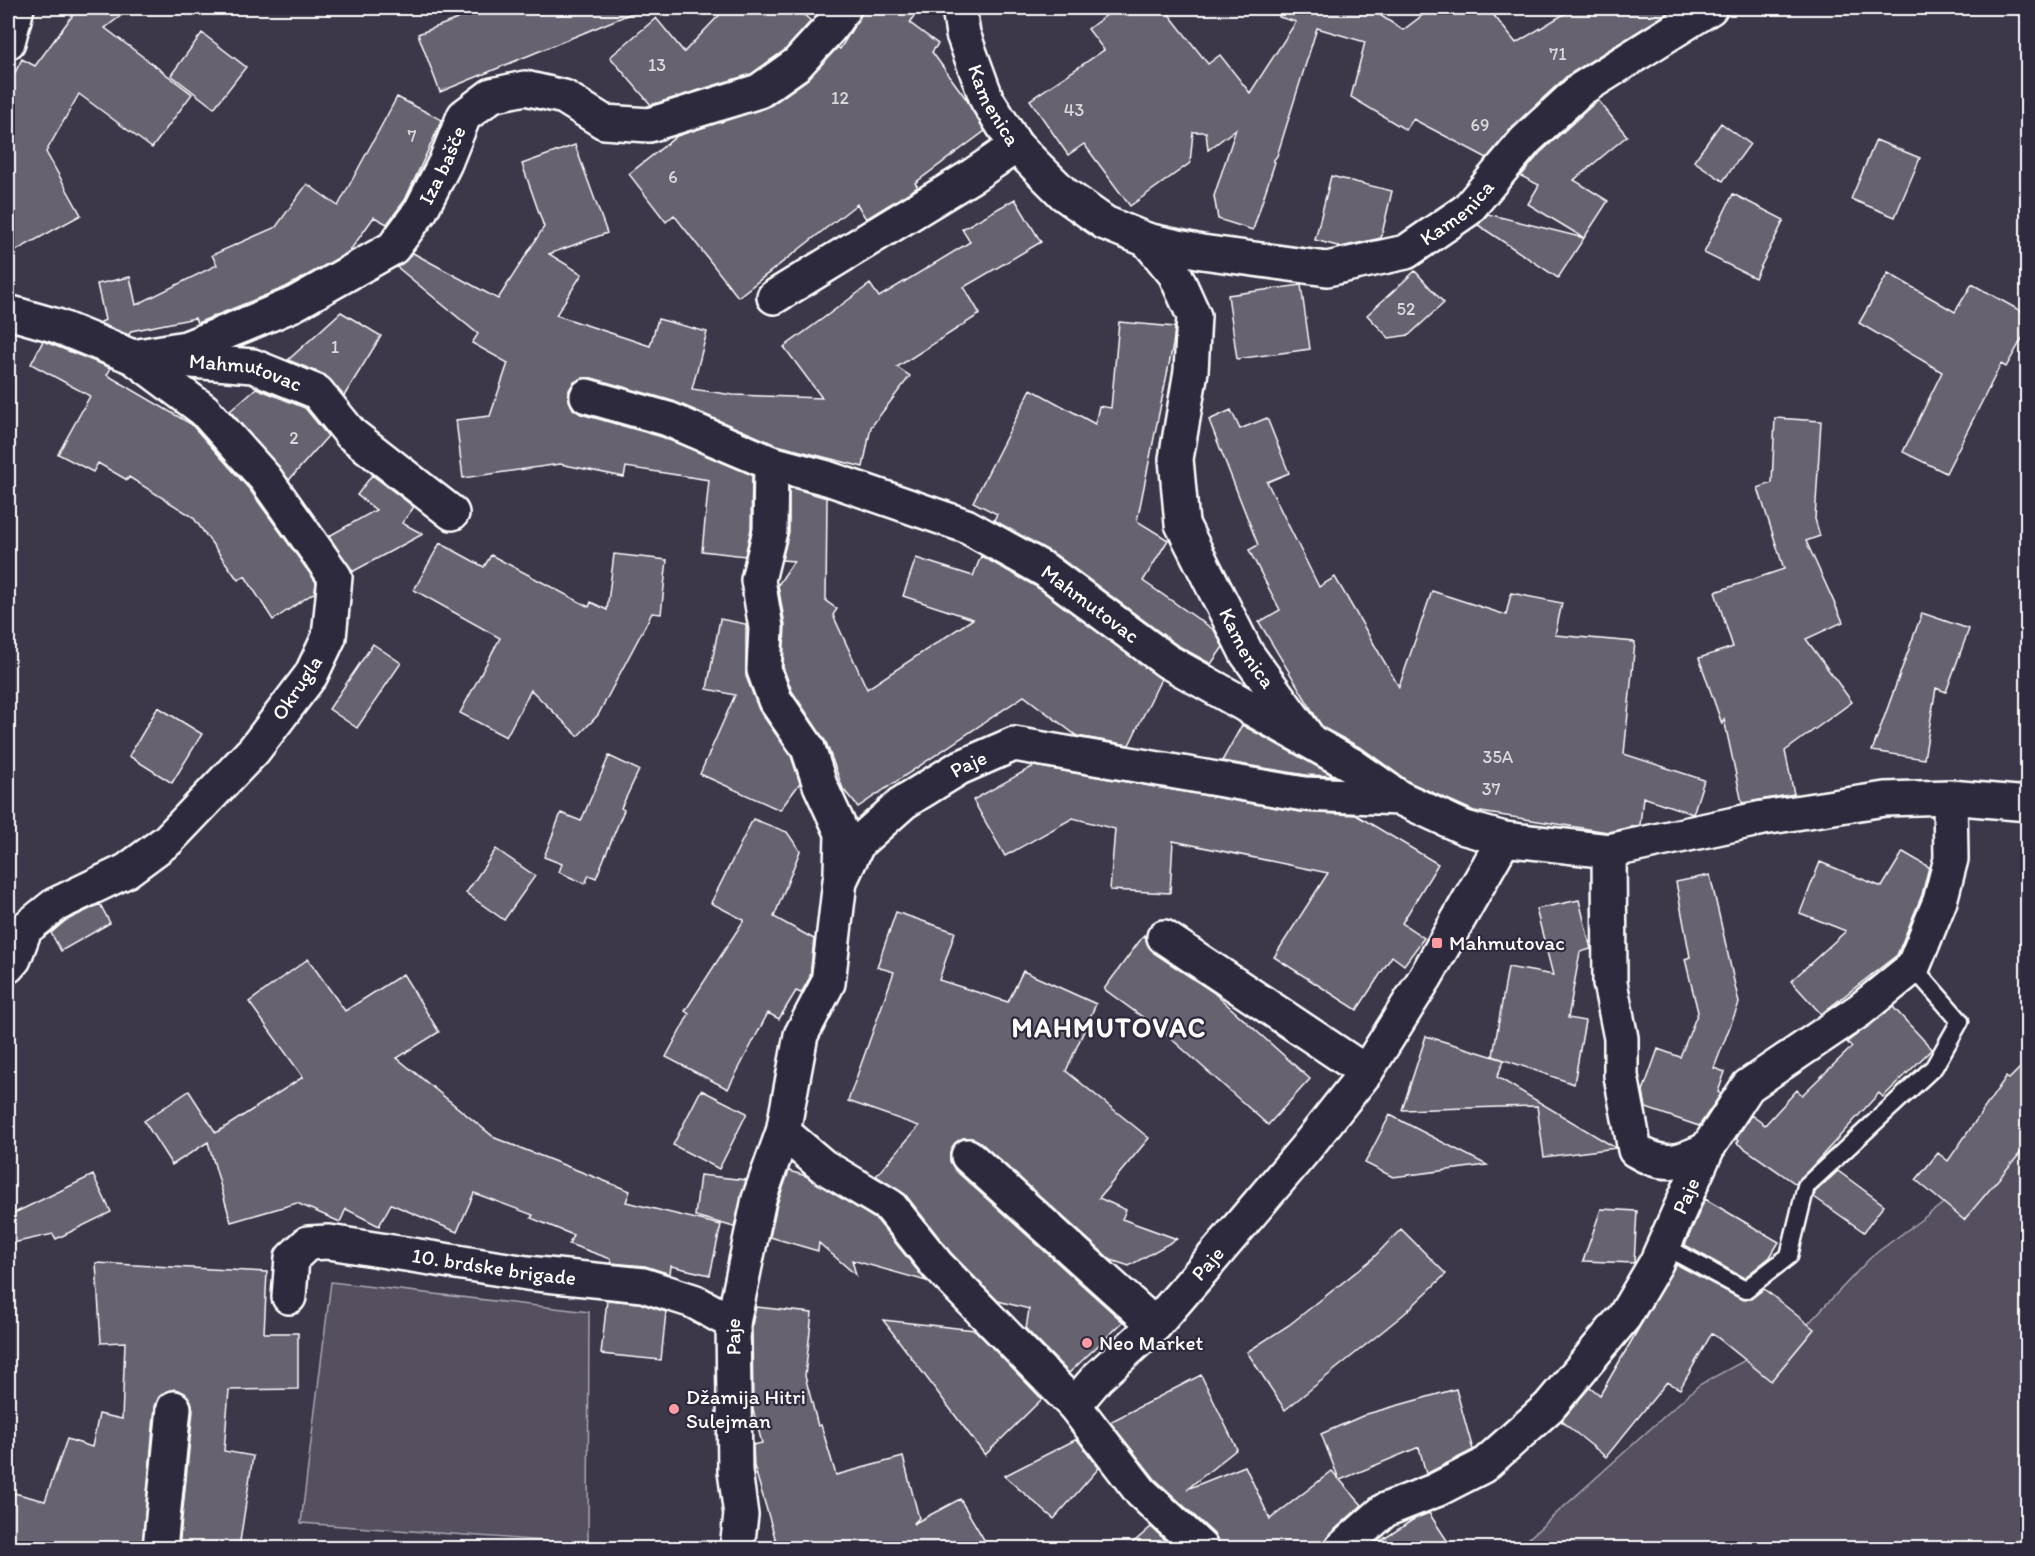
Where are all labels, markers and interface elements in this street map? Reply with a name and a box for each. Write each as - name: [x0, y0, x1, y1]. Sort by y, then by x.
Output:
- house number: 71: [1549, 43, 1567, 65]
- house number: 13: [648, 54, 666, 76]
- street label: Kamenica: [963, 61, 1026, 151]
- house number: 12: [831, 87, 849, 109]
- house number: 43: [1064, 99, 1084, 121]
- house number: 69: [1471, 114, 1489, 136]
- street label: Iza bašče: [413, 122, 471, 209]
- house number: 7: [408, 125, 417, 147]
- house number: 6: [668, 166, 678, 188]
- street label: Kamenica: [1415, 175, 1499, 251]
- house number: 52: [1397, 298, 1416, 320]
- house number: 1: [331, 336, 339, 358]
- street label: Mahmutovac: [188, 348, 306, 397]
- house number: 2: [289, 427, 299, 449]
- street label: Mahmutovac: [1037, 559, 1144, 648]
- street label: Kamenica: [1214, 604, 1281, 693]
- street label: Okrugla: [266, 651, 327, 725]
- street label: Paje: [945, 745, 990, 783]
- house number: 35A: [1483, 746, 1514, 768]
- house number: 37: [1482, 778, 1500, 800]
- place label: Mahmutovac: [1449, 930, 1565, 955]
- marker: Mahmutovac: [1430, 936, 1444, 950]
- district label: MAHMUTOVAC: [1011, 1011, 1207, 1044]
- street label: Paje: [1667, 1173, 1705, 1218]
- street label: Paje: [1186, 1241, 1229, 1286]
- street label: 10. brdske brigade: [410, 1242, 577, 1290]
- street label: Paje: [719, 1315, 746, 1356]
- place label: Neo Market: [1099, 1330, 1203, 1355]
- marker: Neo Market: [1080, 1336, 1094, 1350]
- place label: Džamija Hitri Sulejman: [686, 1384, 806, 1433]
- marker: Džamija Hitri Sulejman: [667, 1402, 681, 1416]

